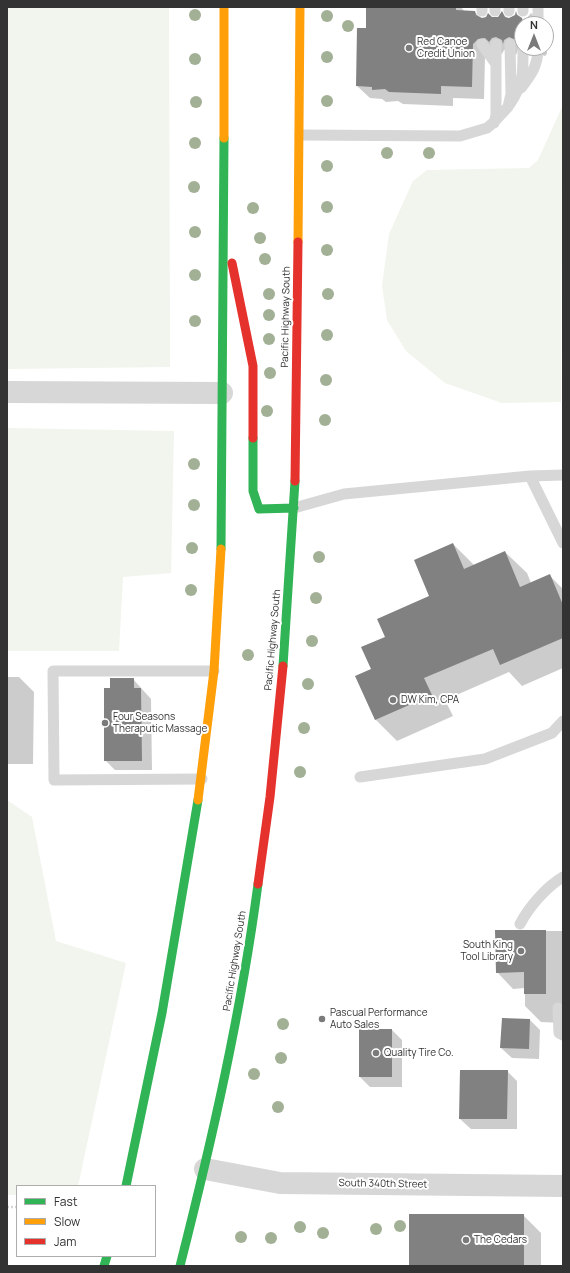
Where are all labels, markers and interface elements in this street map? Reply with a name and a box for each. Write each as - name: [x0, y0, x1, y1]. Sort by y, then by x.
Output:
- north arrow: [514, 16, 554, 56]
- text: N: [530, 17, 538, 32]
- place label: Red Canoe Credit Union: [417, 36, 475, 60]
- marker: Red Canoe Credit Union: [404, 43, 414, 53]
- street label: Pacific Highway South: [279, 266, 293, 368]
- street label: Pacific Highway South: [263, 589, 283, 691]
- place label: DW Kim, CPA: [401, 694, 459, 706]
- marker: DW Kim, CPA: [388, 695, 398, 705]
- place label: Four Seasons Theraputic Massage: [113, 711, 207, 734]
- marker: Four Seasons Theraputic Massage: [100, 718, 110, 728]
- street label: Pacific Highway South: [221, 910, 249, 1012]
- place label: South King Tool Library: [461, 939, 513, 962]
- marker: South King Tool Library: [516, 946, 526, 956]
- place label: Pascual Performance Auto Sales: [330, 1007, 427, 1030]
- marker: Pascual Performance Auto Sales: [317, 1014, 327, 1024]
- place label: Quality Tire Co.: [384, 1047, 454, 1059]
- marker: Quality Tire Co.: [371, 1048, 381, 1058]
- street label: South 340th Street: [338, 1177, 428, 1191]
- legend: [16, 1185, 156, 1257]
- text: Fast: [54, 1193, 78, 1210]
- text: Slow: [54, 1213, 80, 1230]
- text: Jam: [54, 1233, 76, 1250]
- place label: The Cedars: [474, 1234, 527, 1246]
- marker: The Cedars: [461, 1235, 471, 1245]

